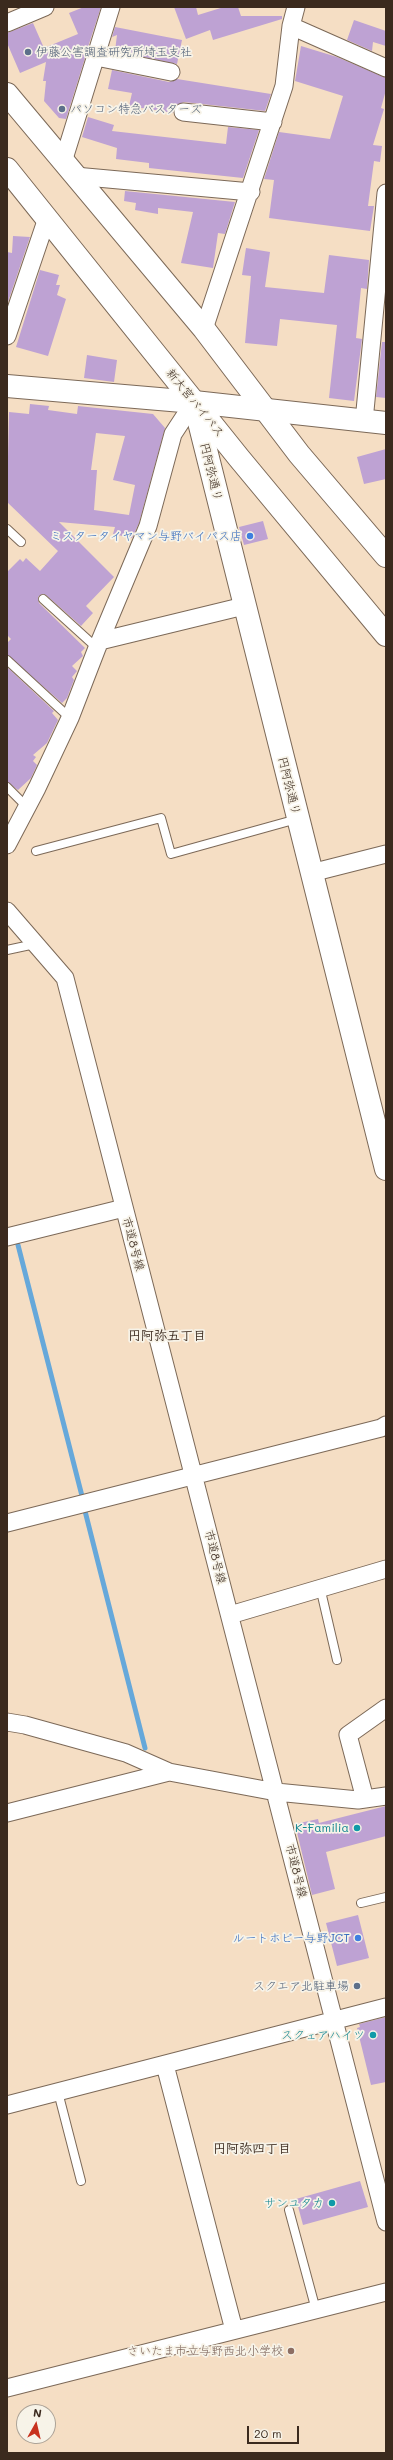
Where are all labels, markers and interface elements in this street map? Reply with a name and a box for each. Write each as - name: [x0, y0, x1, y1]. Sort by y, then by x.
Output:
- place label: 伊藤公害調査研究所埼玉支社: [36, 45, 192, 59]
- marker: 伊藤公害調査研究所埼玉支社: [23, 47, 33, 57]
- place label: パソコン特急バスターズ: [70, 102, 202, 116]
- marker: パソコン特急バスターズ: [57, 104, 67, 114]
- street label: 新大宮バイパス: [163, 366, 227, 440]
- street label: 円阿弥通り: [197, 441, 225, 503]
- place label: ミスタータイヤマン与野バイパス店: [50, 529, 242, 543]
- marker: ミスタータイヤマン与野バイパス店: [245, 531, 255, 541]
- street label: 円阿弥通り: [275, 755, 303, 817]
- street label: 市道8号線: [119, 1215, 147, 1273]
- district label: 円阿弥五丁目: [128, 1328, 206, 1344]
- street label: 市道8号線: [201, 1528, 229, 1586]
- place label: K-Familia: [295, 1821, 349, 1835]
- marker: K-Familia: [352, 1823, 362, 1833]
- street label: 市道8号線: [282, 1842, 310, 1900]
- place label: ルートホビー与野JCT: [232, 1931, 350, 1945]
- marker: ルートホビー与野JCT: [353, 1933, 363, 1943]
- place label: スクエア北駐車場: [253, 1979, 349, 1993]
- marker: スクエア北駐車場: [352, 1981, 362, 1991]
- place label: スクェアハイツ: [281, 2028, 365, 2042]
- marker: スクェアハイツ: [368, 2030, 378, 2040]
- district label: 円阿弥四丁目: [213, 2141, 291, 2157]
- place label: サンユタカ: [264, 2196, 324, 2210]
- marker: サンユタカ: [327, 2198, 337, 2208]
- place label: さいたま市立与野西北小学校: [127, 2344, 283, 2358]
- marker: さいたま市立与野西北小学校: [286, 2346, 296, 2356]
- north arrow: [16, 2404, 56, 2444]
- text: N: [32, 2405, 43, 2421]
- scale bar: [249, 2418, 301, 2444]
- text: 20 m: [254, 2425, 282, 2441]

